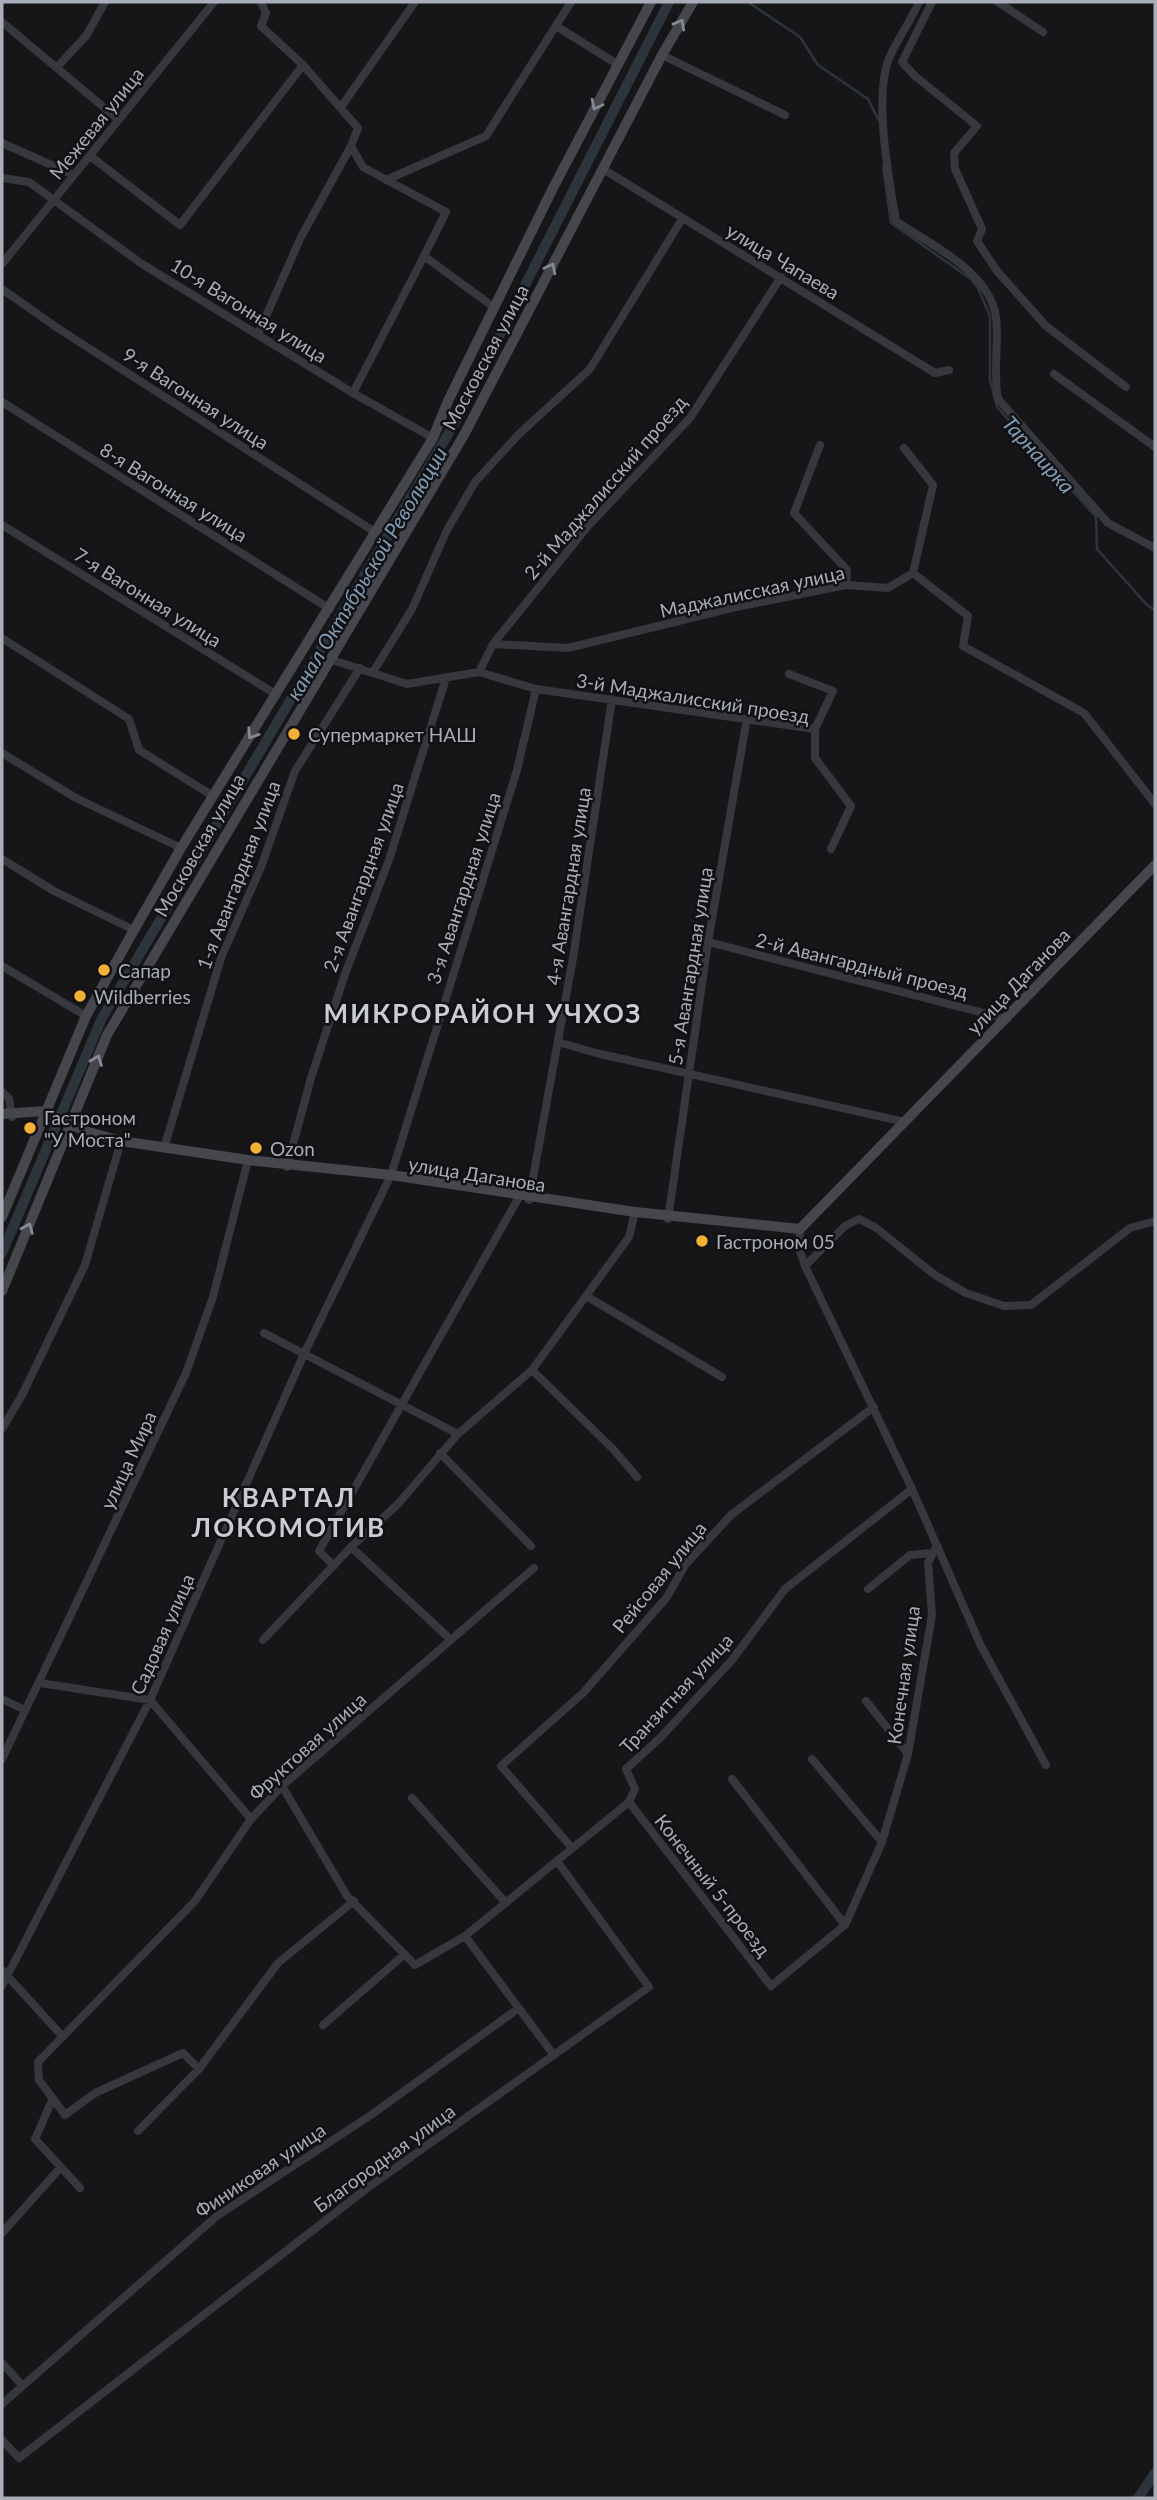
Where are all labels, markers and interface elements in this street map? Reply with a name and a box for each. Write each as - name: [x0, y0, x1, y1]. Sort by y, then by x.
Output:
- one-way arrow: [672, 18, 685, 31]
- street label: Межевая улица: [44, 63, 148, 183]
- one-way arrow: [590, 98, 604, 110]
- street label: улица Чапаева: [722, 218, 844, 304]
- street label: 10-я Вагонная улица: [167, 253, 331, 367]
- one-way arrow: [543, 263, 556, 275]
- street label: Московская улица: [437, 280, 533, 434]
- street label: 9-я Вагонная улица: [119, 342, 273, 454]
- street label: 2-й Маджалисский проезд: [519, 390, 691, 584]
- water label: Тарнаирка: [998, 410, 1080, 498]
- street label: 8-я Вагонная улица: [96, 437, 252, 547]
- water label: канал Октябрьской Революции: [280, 442, 452, 704]
- street label: 7-я Вагонная улица: [70, 542, 226, 652]
- street label: Маджалисская улица: [657, 560, 847, 622]
- street label: 3-й Маджалисский проезд: [575, 668, 811, 728]
- place label: Супермаркет НАШ: [308, 723, 477, 746]
- one-way arrow: [248, 726, 261, 739]
- marker: Супермаркет НАШ: [286, 726, 302, 742]
- street label: Московская улица: [149, 769, 249, 921]
- street label: 1-я Авангардная улица: [191, 777, 285, 973]
- street label: 2-я Авангардная улица: [318, 779, 408, 975]
- street label: 4-я Авангардная улица: [541, 785, 595, 987]
- street label: 3-я Авангардная улица: [421, 789, 505, 987]
- street label: 5-я Авангардная улица: [663, 865, 717, 1067]
- street label: улица Даганова: [962, 923, 1074, 1039]
- street label: 2-й Авангардный проезд: [753, 927, 971, 1003]
- place label: Сапар: [118, 959, 171, 982]
- marker: Сапар: [96, 962, 112, 978]
- place label: Wildberries: [94, 985, 191, 1008]
- marker: Wildberries: [72, 988, 88, 1004]
- district label: МИКРОРАЙОН УЧХОЗ: [324, 997, 642, 1029]
- one-way arrow: [89, 1055, 103, 1068]
- place label: Гастроном "У Моста": [44, 1106, 136, 1151]
- marker: Гастроном "У Моста": [22, 1120, 38, 1136]
- place label: Ozon: [270, 1137, 315, 1160]
- marker: Ozon: [248, 1140, 264, 1156]
- street label: улица Даганова: [407, 1152, 547, 1196]
- one-way arrow: [20, 1222, 34, 1235]
- place label: Гастроном 05: [716, 1230, 835, 1253]
- marker: Гастроном 05: [694, 1233, 710, 1249]
- street label: улица Мира: [95, 1407, 161, 1513]
- district label: КВАРТАЛ ЛОКОМОТИВ: [191, 1481, 386, 1543]
- street label: Рейсовая улица: [607, 1517, 711, 1637]
- street label: Садовая улица: [125, 1570, 199, 1698]
- street label: Конечная улица: [882, 1604, 924, 1746]
- street label: Транзитная улица: [615, 1628, 737, 1758]
- street label: Фруктовая улица: [244, 1687, 370, 1805]
- street label: Конечный 5-проезд: [650, 1809, 776, 1961]
- street label: Благородная улица: [309, 2099, 459, 2217]
- street label: Финиковая улица: [190, 2118, 330, 2222]

